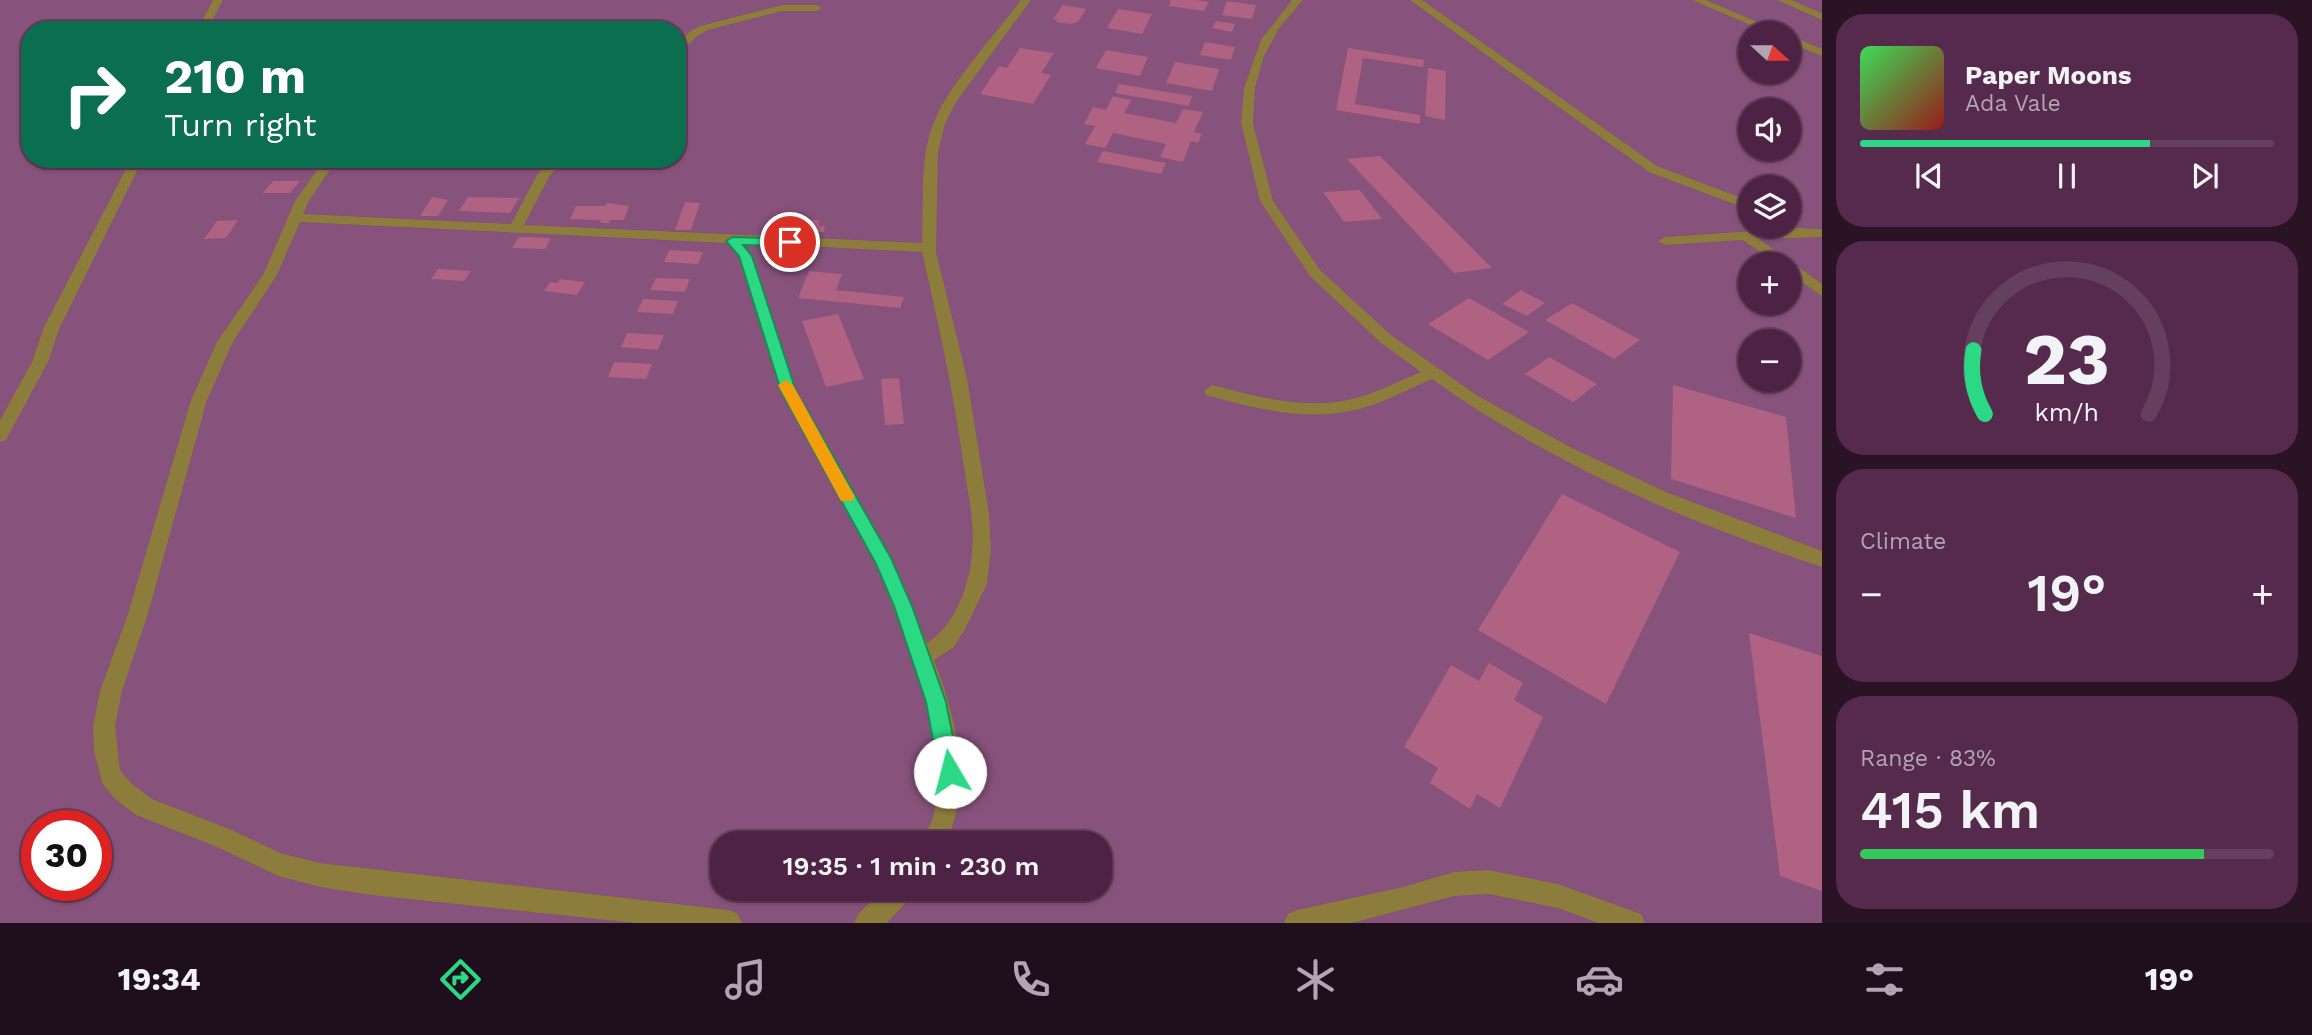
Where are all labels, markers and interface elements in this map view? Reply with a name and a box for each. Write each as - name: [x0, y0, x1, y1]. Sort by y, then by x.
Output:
- north arrow: [1738, 21, 1801, 84]
- map controls: [1738, 21, 1801, 392]
- text: 210 m: [164, 47, 306, 105]
- icon: right: [49, 49, 140, 140]
- text: Paper Moons: [1965, 60, 2132, 90]
- text: Ada Vale: [1965, 90, 2061, 117]
- button: sound: [1738, 98, 1801, 161]
- text: Turn right: [164, 106, 316, 144]
- icon: previous: [1910, 157, 1948, 195]
- icon: pause: [2048, 157, 2086, 195]
- icon: next: [2186, 157, 2224, 195]
- button: layers: [1738, 175, 1801, 238]
- pin: [760, 212, 820, 272]
- icon: arrive: [771, 223, 809, 261]
- button: +: [1738, 252, 1801, 315]
- text: 23: [2024, 316, 2110, 402]
- button: −: [1738, 329, 1801, 392]
- text: km/h: [2035, 398, 2099, 427]
- text: Climate: [1860, 528, 1946, 555]
- text: 19°: [2028, 563, 2106, 624]
- text: −: [1860, 572, 1883, 616]
- text: +: [2251, 572, 2274, 616]
- position arrow: [913, 735, 987, 809]
- text: Range · 83%: [1860, 745, 1996, 772]
- text: 415 km: [1860, 780, 2040, 841]
- speed limit sign: 30: [21, 810, 112, 901]
- text: 19:35 · 1 min · 230 m: [783, 851, 1039, 881]
- icon: directions: [436, 955, 485, 1004]
- icon: music: [721, 955, 770, 1004]
- icon: phone: [1006, 955, 1055, 1004]
- icon: climate: [1291, 955, 1340, 1004]
- icon: car: [1575, 955, 1624, 1004]
- icon: filters: [1860, 955, 1909, 1004]
- text: 19:34: [118, 960, 201, 998]
- text: 19°: [2145, 960, 2194, 998]

